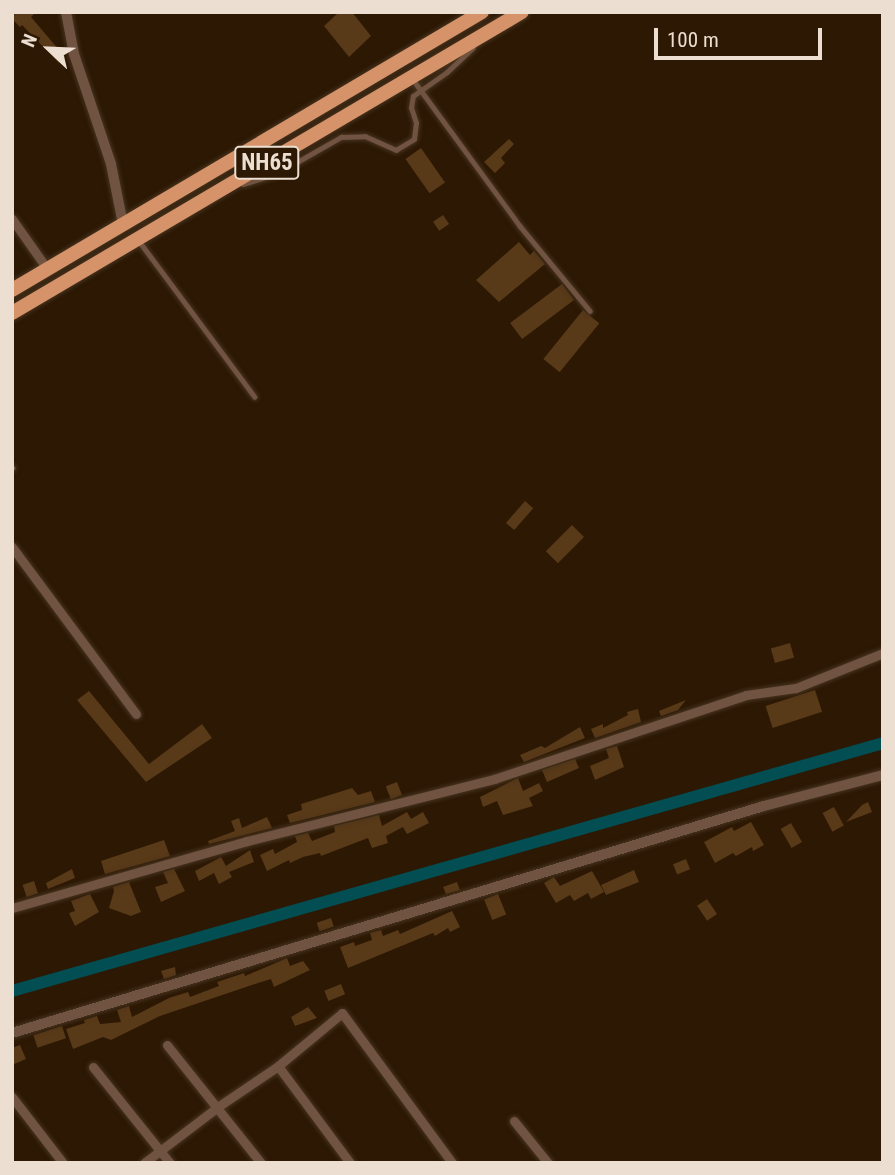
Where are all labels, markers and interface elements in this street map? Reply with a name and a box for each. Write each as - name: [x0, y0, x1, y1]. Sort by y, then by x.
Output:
- north arrow: [14, 14, 84, 84]
- scale bar: [657, 14, 825, 58]
- text: 100 m: [667, 28, 719, 52]
- text: N: [16, 31, 42, 50]
- road number: NH65: [234, 144, 300, 182]

